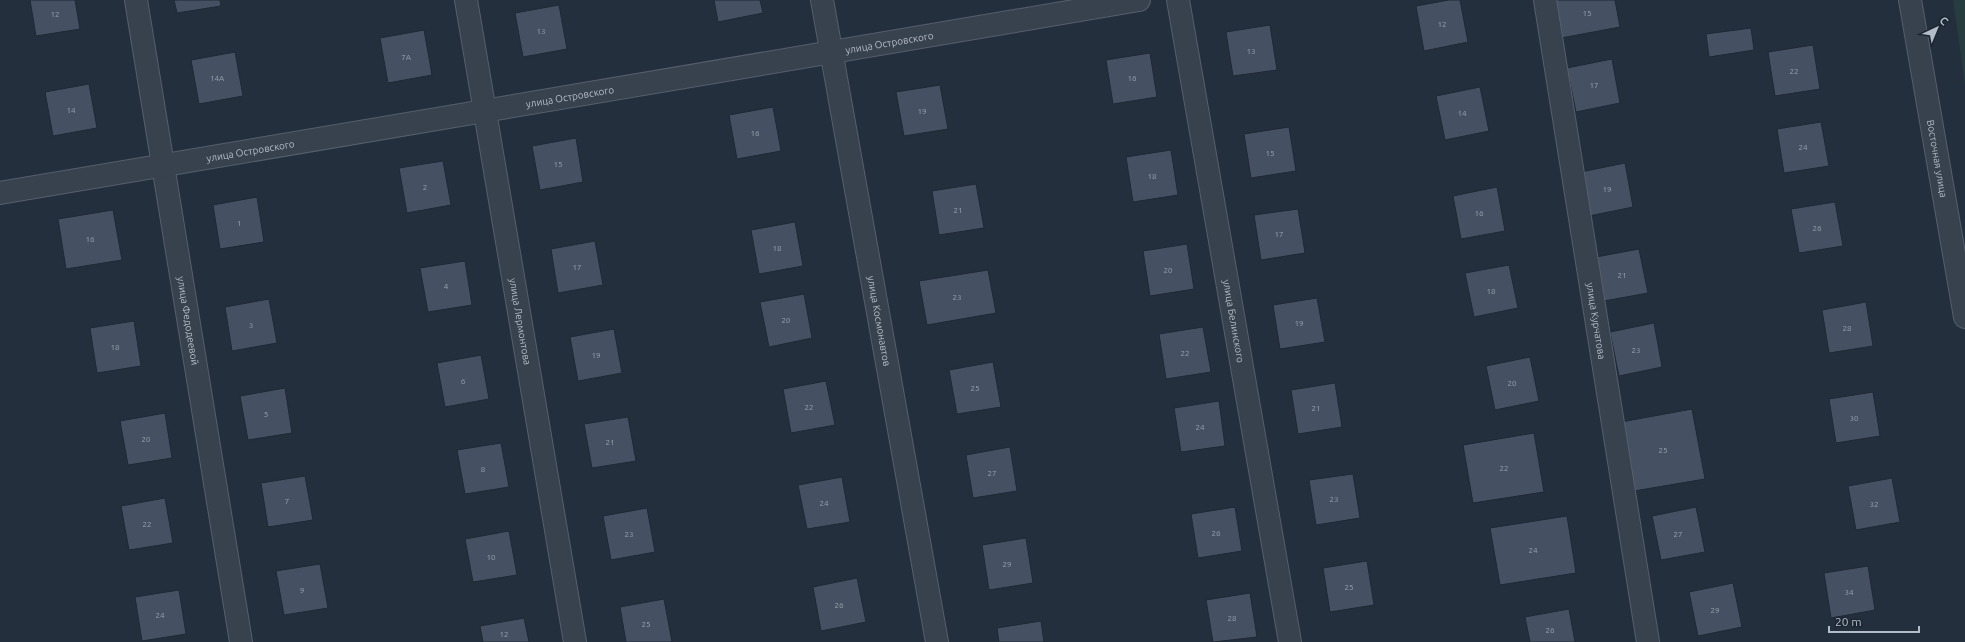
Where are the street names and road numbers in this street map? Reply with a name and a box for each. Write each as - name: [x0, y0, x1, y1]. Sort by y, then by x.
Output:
- street label: улица Островского: [844, 30, 934, 56]
- street label: улица Островского: [525, 84, 615, 110]
- street label: Восточная улица: [1925, 119, 1949, 198]
- street label: улица Островского: [206, 138, 296, 164]
- street label: улица Космонавтов: [865, 275, 892, 367]
- street label: улица Федодеевой: [175, 276, 201, 366]
- street label: улица Лермонтова: [507, 277, 533, 366]
- street label: улица Белинского: [1221, 279, 1246, 364]
- street label: улица Курчатова: [1584, 282, 1608, 360]

